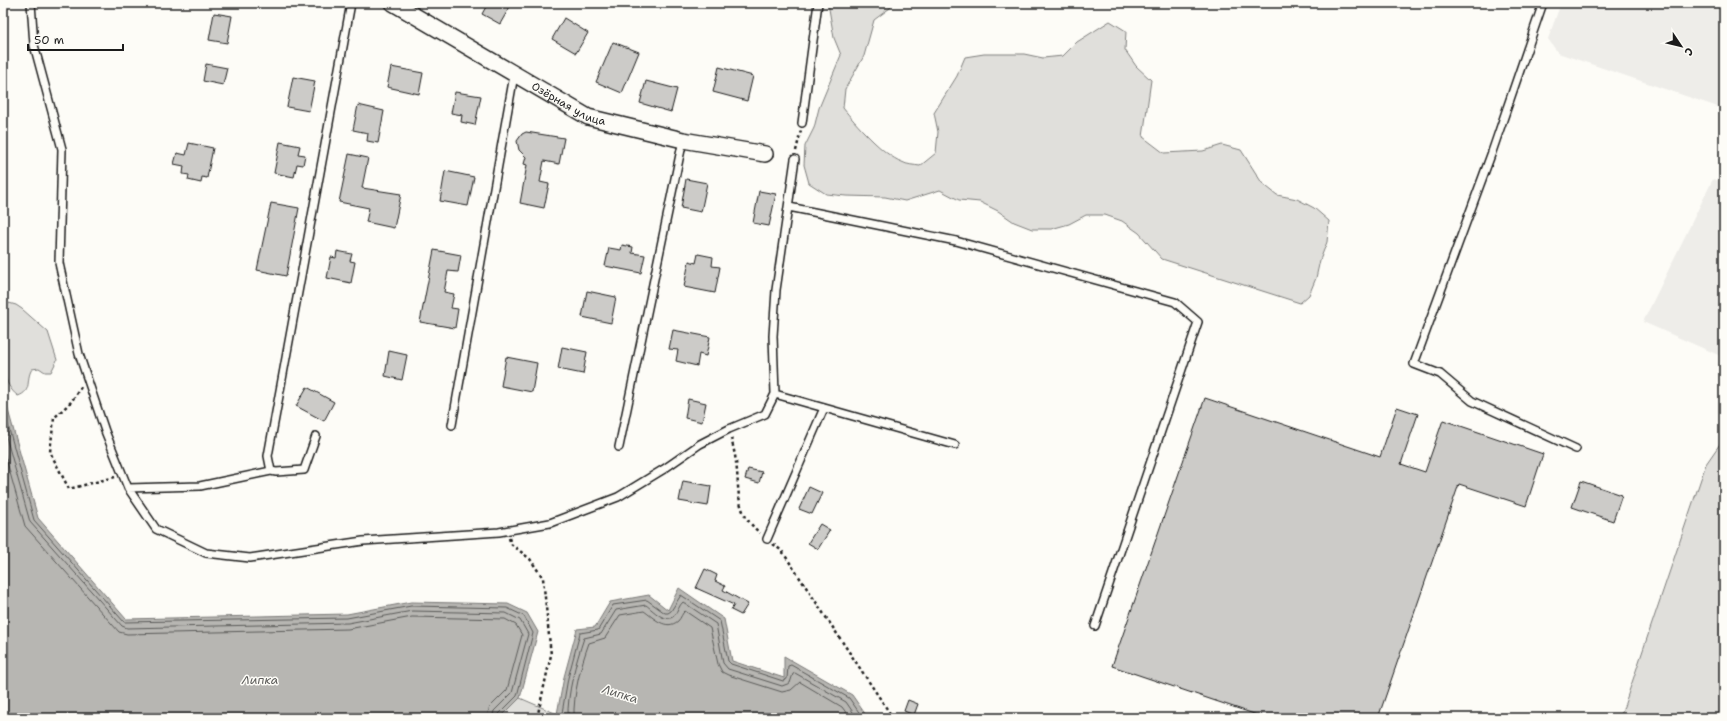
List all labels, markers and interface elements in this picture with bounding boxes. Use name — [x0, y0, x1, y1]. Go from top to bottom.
scale bar — [28, 26, 123, 52]
north arrow — [1661, 26, 1701, 66]
text: 50 m — [34, 32, 64, 48]
text: С — [1681, 44, 1697, 59]
street label: Озёрная улица — [529, 78, 608, 129]
water label: Липка — [241, 672, 278, 688]
water label: Липка — [599, 681, 640, 707]

